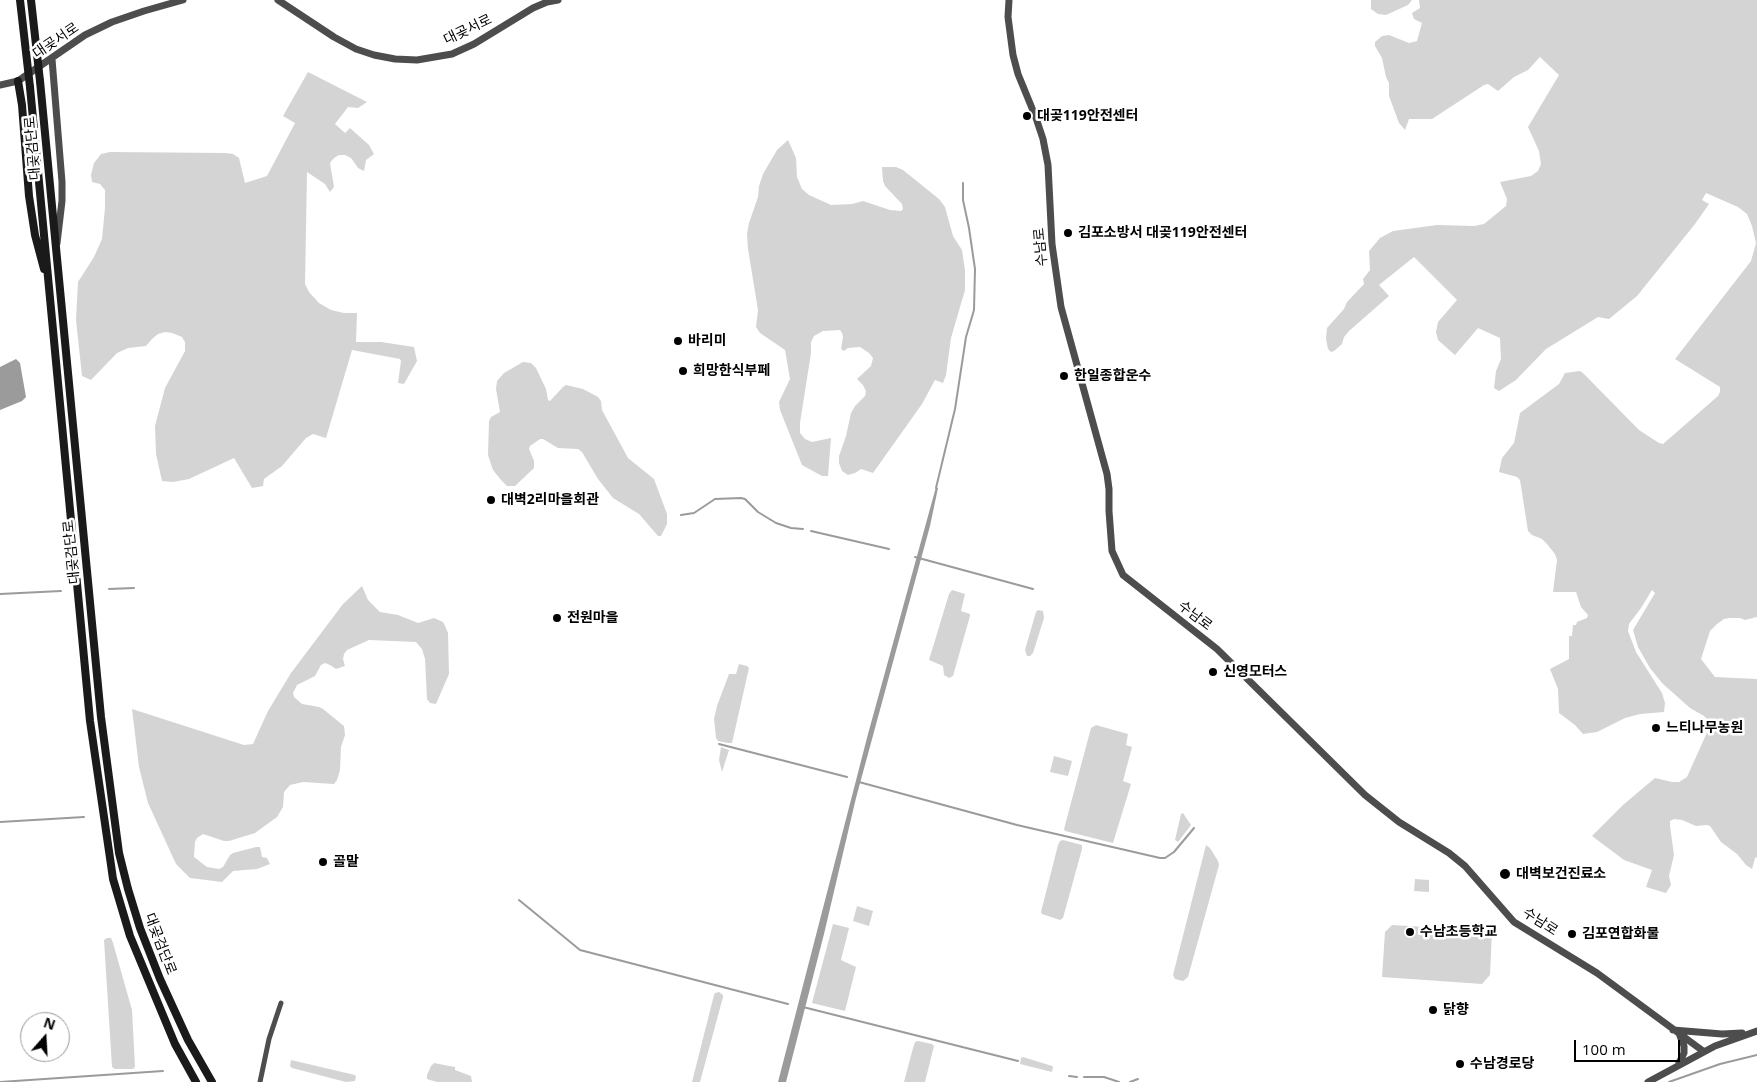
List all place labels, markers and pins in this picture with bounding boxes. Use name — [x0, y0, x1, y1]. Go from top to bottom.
place label: 대곶119안전센터 — [1037, 108, 1138, 124]
marker: 대곶119안전센터 — [1021, 110, 1033, 122]
place label: 김포소방서 대곶119안전센터 — [1078, 225, 1247, 241]
marker: 김포소방서 대곶119안전센터 — [1062, 227, 1074, 239]
place label: 바리미 — [688, 333, 727, 349]
marker: 바리미 — [672, 335, 684, 347]
place label: 희망한식부페 — [693, 363, 770, 379]
marker: 희망한식부페 — [677, 365, 689, 377]
place label: 한일종합운수 — [1074, 368, 1151, 384]
marker: 한일종합운수 — [1058, 370, 1070, 382]
place label: 대벽2리마을회관 — [501, 492, 599, 508]
marker: 대벽2리마을회관 — [485, 494, 497, 506]
place label: 전원마을 — [567, 610, 619, 626]
marker: 전원마을 — [551, 612, 563, 624]
place label: 신영모터스 — [1223, 664, 1287, 680]
marker: 신영모터스 — [1207, 666, 1219, 678]
place label: 느티나무농원 — [1666, 720, 1743, 736]
marker: 느티나무농원 — [1650, 722, 1662, 734]
place label: 골말 — [333, 854, 359, 870]
marker: 골말 — [317, 856, 329, 868]
place label: 대벽보건진료소 — [1516, 866, 1606, 882]
marker: 대벽보건진료소 — [1498, 867, 1512, 881]
place label: 수남초등학교 — [1420, 924, 1497, 940]
marker: 수남초등학교 — [1404, 926, 1416, 938]
place label: 김포연합화물 — [1582, 926, 1659, 942]
marker: 김포연합화물 — [1566, 928, 1578, 940]
place label: 닭향 — [1443, 1002, 1469, 1018]
marker: 닭향 — [1427, 1004, 1439, 1016]
place label: 수남경로당 — [1470, 1056, 1534, 1072]
marker: 수남경로당 — [1454, 1058, 1466, 1070]

